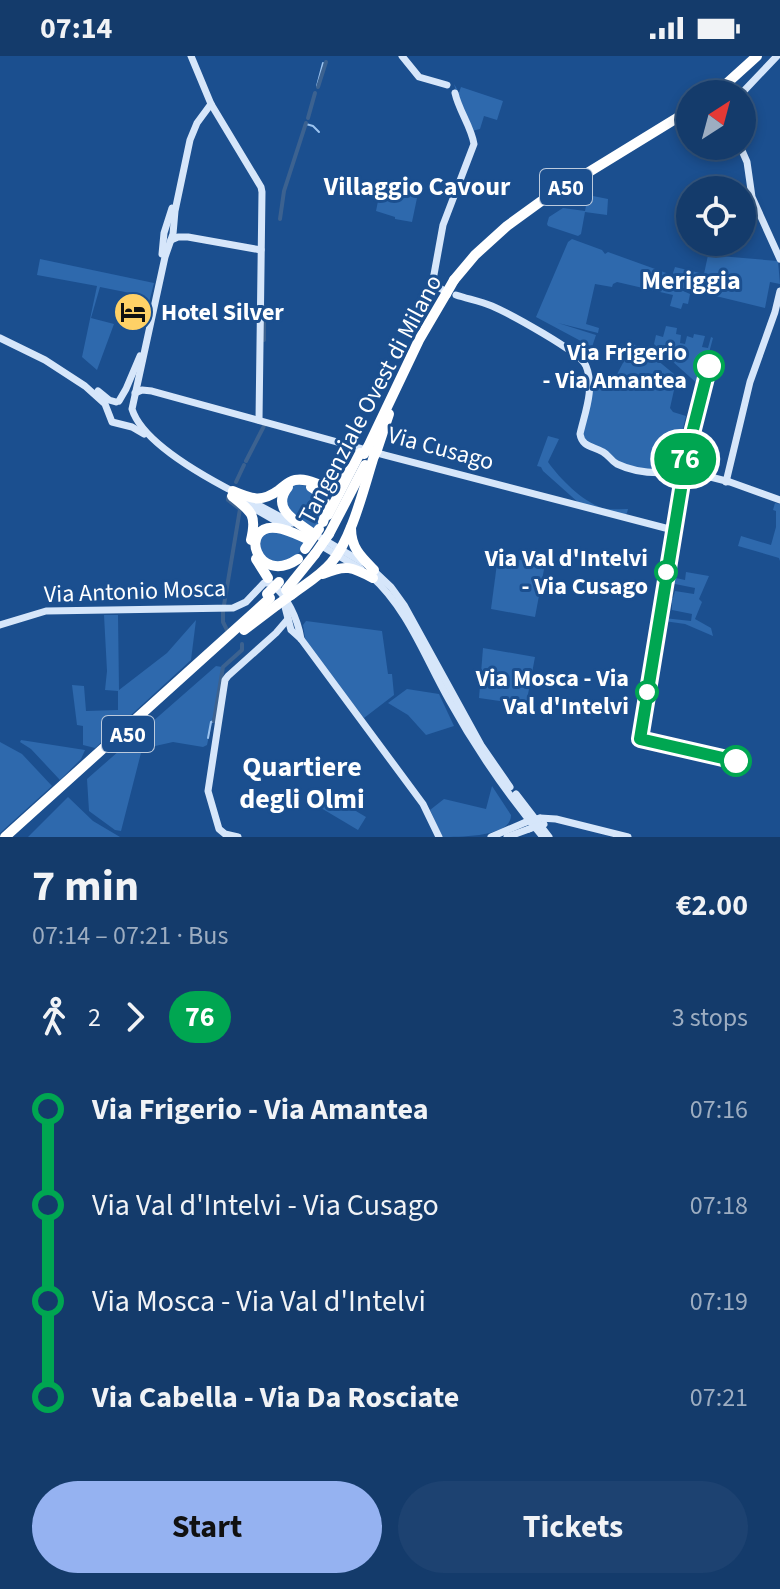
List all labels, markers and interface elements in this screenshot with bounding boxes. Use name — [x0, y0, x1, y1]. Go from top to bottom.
text: 07:14 — [40, 7, 112, 50]
north arrow — [676, 80, 756, 160]
map controls — [676, 80, 756, 256]
district label: Villaggio Cavour — [323, 168, 511, 205]
road number: A50 — [540, 169, 592, 205]
button: locate — [676, 176, 756, 256]
district label: Meriggia — [641, 262, 741, 299]
street label: Tangenziale Ovest di Milano — [290, 269, 451, 530]
hotel icon: Hotel Silver — [112, 291, 154, 333]
place label: Hotel Silver — [161, 295, 284, 330]
place label: Via Frigerio - Via Amantea — [543, 335, 687, 398]
marker: Via Frigerio - Via Amantea — [694, 351, 724, 381]
street label: Via Cusago — [384, 418, 498, 479]
line badge: 76 — [649, 433, 721, 485]
text: 76 — [670, 439, 700, 479]
place label: Via Val d'Intelvi - Via Cusago — [484, 541, 648, 604]
marker: Via Val d'Intelvi - Via Cusago — [655, 561, 677, 583]
street label: Via Antonio Mosca — [43, 571, 227, 612]
place label: Via Mosca - Via Val d'Intelvi — [475, 661, 629, 724]
marker: Via Mosca - Via Val d'Intelvi — [636, 681, 658, 703]
road number: A50 — [102, 716, 154, 752]
unlabelled marker — [721, 746, 751, 776]
district label: Quartiere degli Olmi — [239, 747, 365, 819]
text: 7 min — [32, 855, 139, 918]
text: €2.00 — [676, 884, 748, 927]
text: 07:14 – 07:21 · Bus — [32, 917, 228, 954]
icon: walk — [32, 995, 76, 1039]
icon: forward — [113, 995, 157, 1039]
text: 76 — [185, 997, 215, 1037]
text: 2 — [88, 999, 101, 1036]
text: 3 stops — [672, 999, 748, 1036]
text: Via Frigerio - Via Amantea — [92, 1088, 429, 1131]
text: 07:16 — [690, 1091, 748, 1128]
text: Via Val d'Intelvi - Via Cusago — [92, 1184, 439, 1227]
text: 07:18 — [690, 1187, 748, 1224]
text: Via Mosca - Via Val d'Intelvi — [92, 1280, 426, 1323]
text: 07:19 — [690, 1283, 748, 1320]
text: Via Cabella - Via Da Rosciate — [92, 1376, 459, 1419]
text: 07:21 — [690, 1379, 748, 1416]
button: Start — [32, 1481, 382, 1573]
button: Tickets — [398, 1481, 748, 1573]

